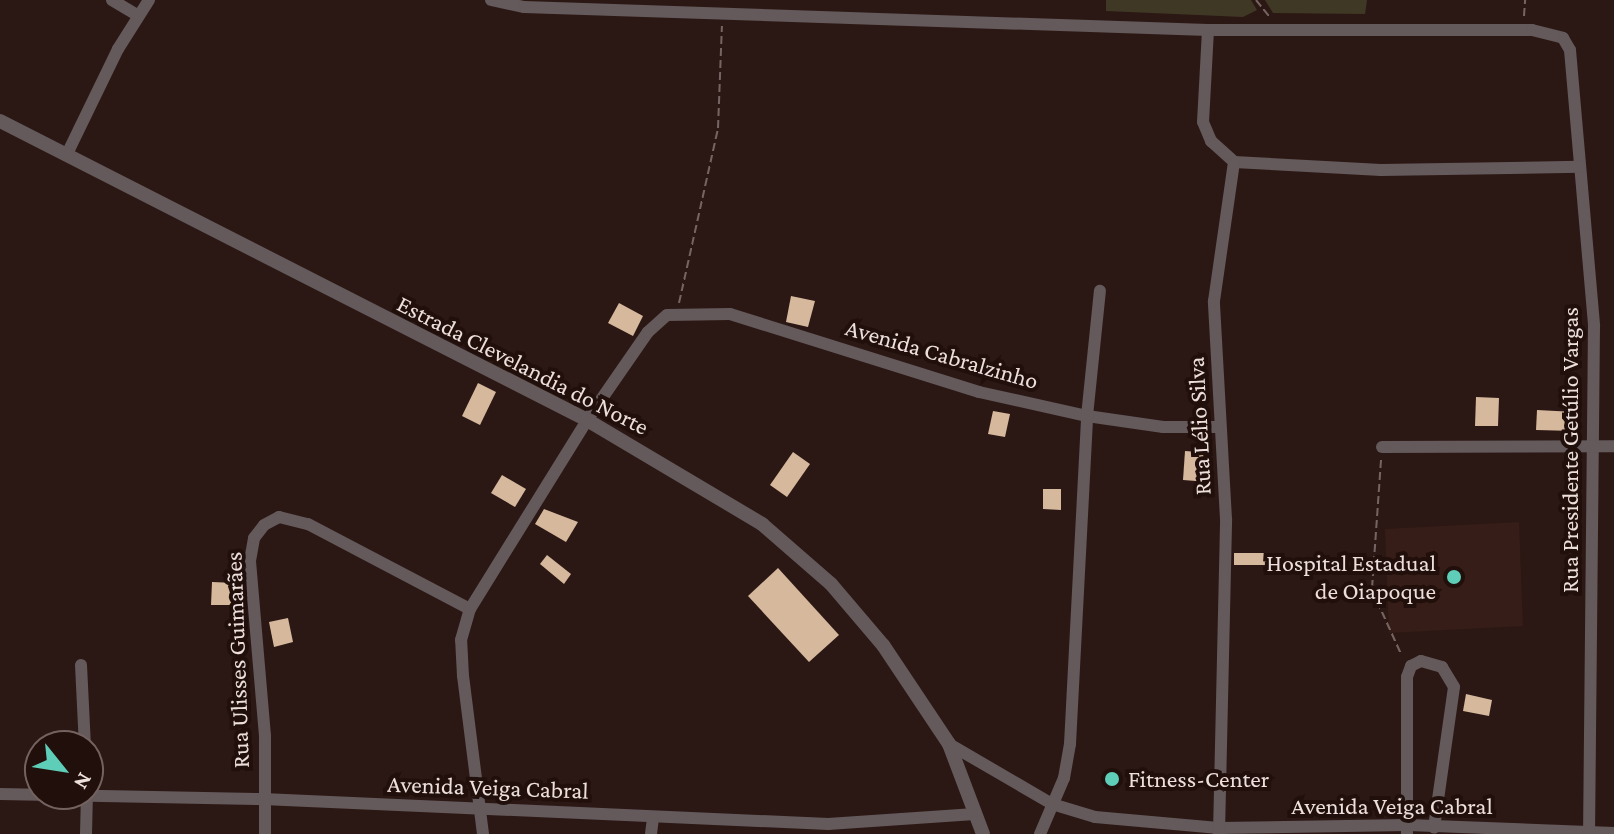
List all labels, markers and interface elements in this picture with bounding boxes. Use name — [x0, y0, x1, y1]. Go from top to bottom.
street label: Estrada Clevelandia do Norte — [392, 289, 654, 441]
street label: Rua Presidente Getúlio Vargas — [1556, 307, 1584, 593]
street label: Avenida Cabralzinho — [842, 313, 1042, 395]
street label: Rua Lélio Silva — [1181, 356, 1217, 496]
place label: Hospital Estadual de Oiapoque — [1266, 549, 1436, 605]
street label: Rua Ulisses Guimarães — [219, 551, 255, 769]
marker: Hospital Estadual de Oiapoque — [1443, 566, 1465, 588]
north arrow — [24, 730, 104, 810]
place label: Fitness-Center — [1128, 765, 1269, 793]
text: N — [69, 769, 98, 794]
street label: Avenida Veiga Cabral — [387, 769, 589, 805]
marker: Fitness-Center — [1103, 770, 1121, 788]
street label: Avenida Veiga Cabral — [1291, 792, 1493, 820]

